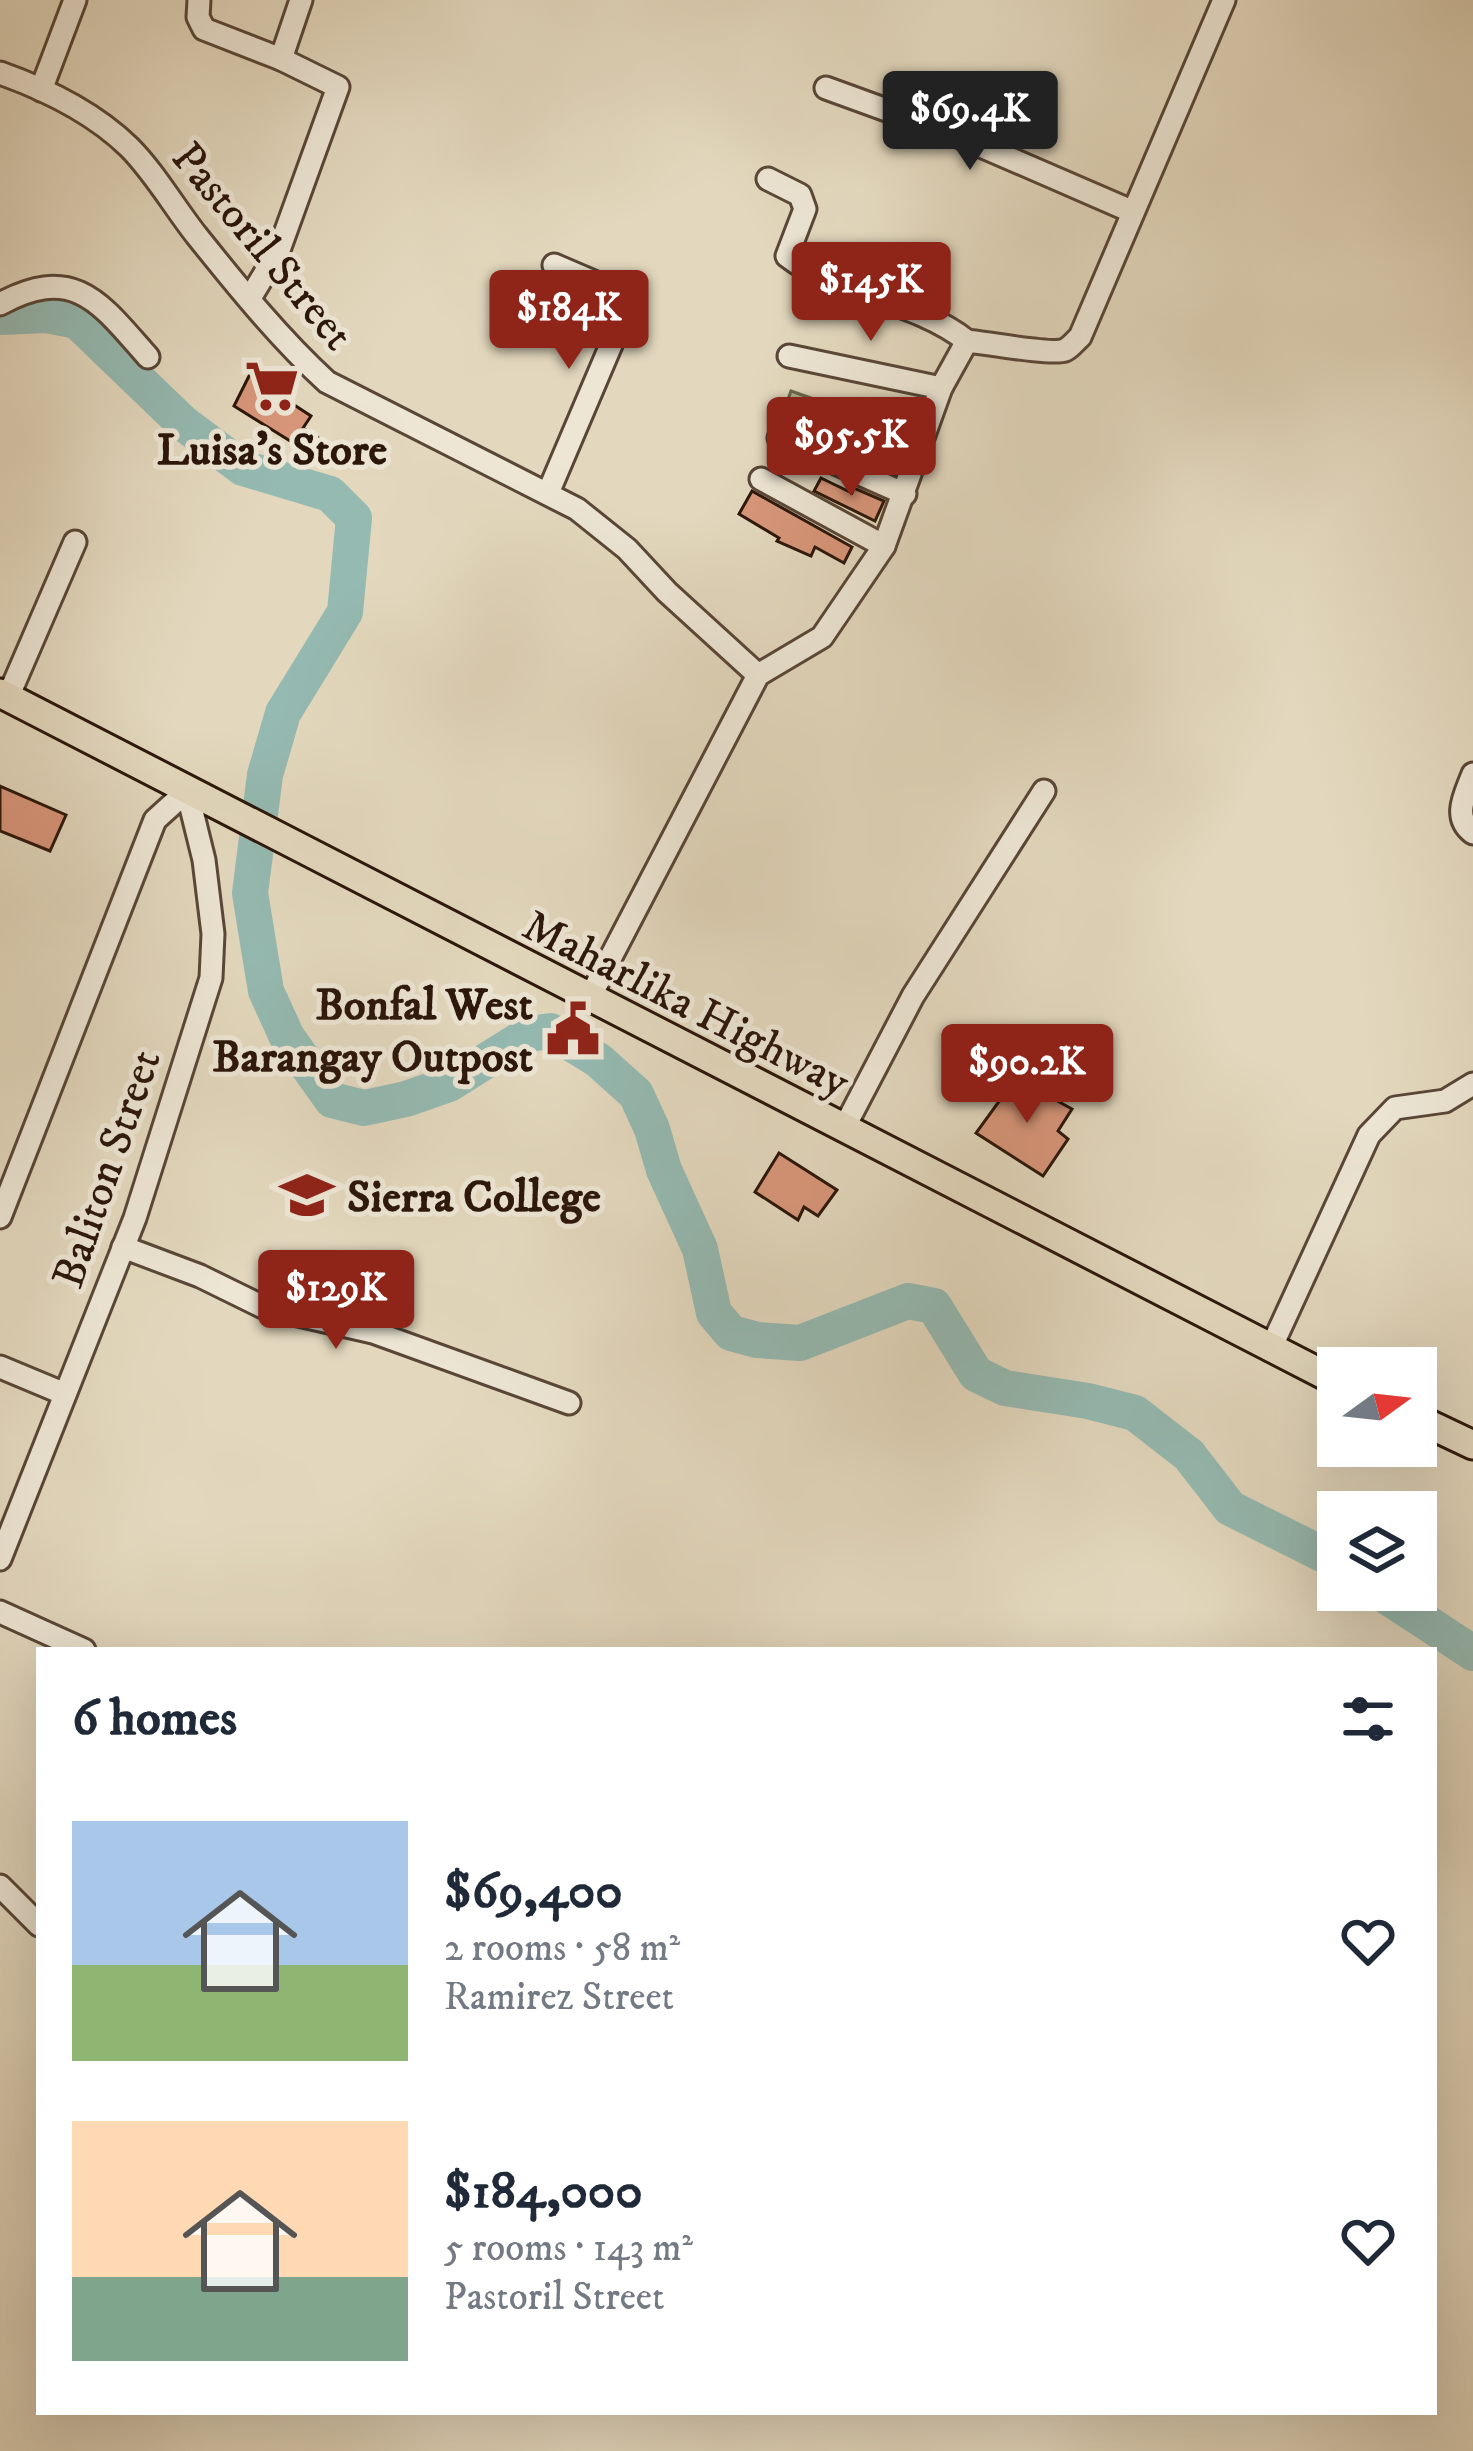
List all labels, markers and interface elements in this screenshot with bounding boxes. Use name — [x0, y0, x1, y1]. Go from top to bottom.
pin: $69.4K — [872, 71, 1068, 173]
text: $69.4K — [910, 85, 1030, 134]
street label: Pastoril Street — [159, 132, 365, 362]
pin: $145K — [787, 242, 955, 344]
text: $145K — [819, 256, 923, 305]
pin: $184K — [485, 270, 653, 372]
text: $184K — [517, 284, 621, 333]
supermarket icon: Luisa's Store — [243, 357, 301, 415]
pin: $95.5K — [753, 397, 949, 499]
text: $95.5K — [794, 411, 908, 460]
place label: Luisa's Store — [157, 423, 388, 479]
street label: Maharlika Highway — [513, 898, 859, 1111]
place label: Bonfal West Barangay Outpost — [212, 978, 534, 1086]
public building icon: Bonfal West Barangay Outpost — [544, 1000, 602, 1058]
pin: $90.2K — [929, 1024, 1125, 1126]
text: $90.2K — [968, 1038, 1086, 1087]
street label: Baliton Street — [41, 1042, 175, 1296]
school or university icon: Sierra College — [278, 1166, 336, 1224]
place label: Sierra College — [347, 1170, 601, 1226]
pin: $129K — [252, 1250, 420, 1352]
text: $129K — [285, 1264, 387, 1313]
north arrow — [1317, 1347, 1437, 1467]
map controls — [1317, 1347, 1437, 1611]
button: layers — [1317, 1491, 1437, 1611]
icon: filters — [1335, 1686, 1401, 1752]
text: 6 homes — [72, 1687, 237, 1751]
text: $69,400 — [444, 1860, 623, 1924]
icon: home — [168, 1869, 312, 2013]
icon: heart — [1335, 1908, 1401, 1974]
text: 2 rooms · 58 m² — [444, 1924, 680, 1973]
text: Ramirez Street — [444, 1973, 674, 2022]
text: $184,000 — [444, 2160, 643, 2224]
icon: home — [168, 2169, 312, 2313]
icon: heart — [1335, 2208, 1401, 2274]
text: 5 rooms · 143 m² — [444, 2224, 693, 2273]
text: Pastoril Street — [444, 2273, 664, 2322]

